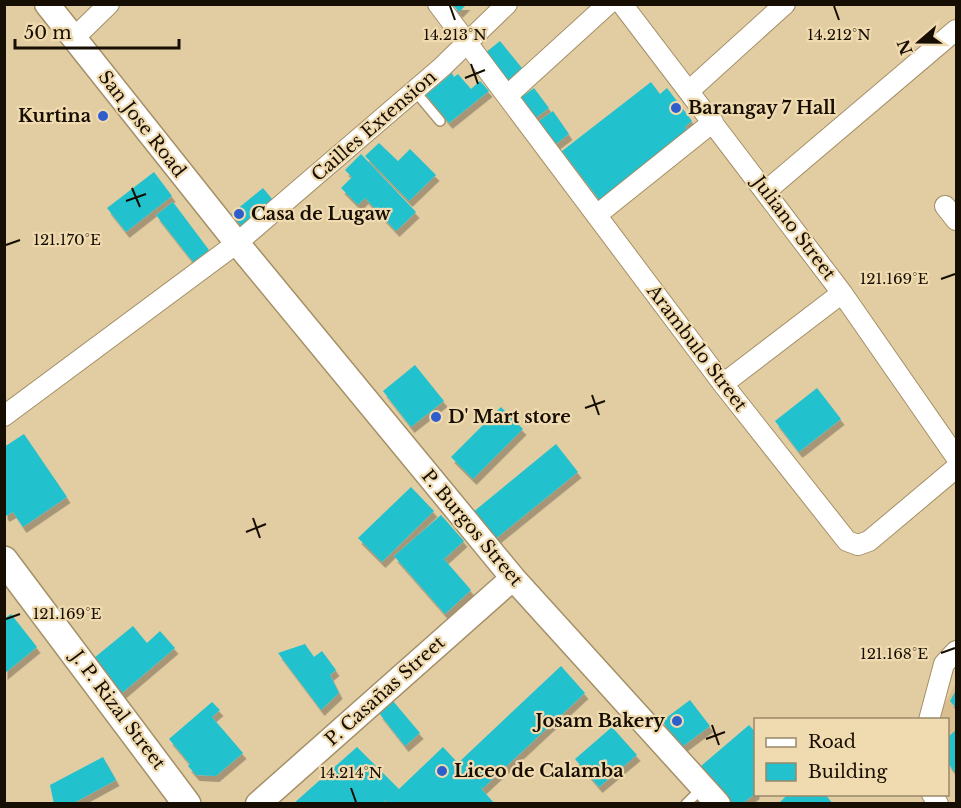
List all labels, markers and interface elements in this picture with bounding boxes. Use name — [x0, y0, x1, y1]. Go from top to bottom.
scale bar — [15, 12, 178, 50]
north arrow — [889, 12, 949, 72]
text: 50 m — [24, 22, 72, 44]
text: 14.213°N — [423, 25, 487, 44]
text: 14.212°N — [807, 25, 871, 44]
text: N — [893, 37, 917, 58]
street label: San Jose Road — [94, 66, 190, 182]
street label: Cailles Extension — [307, 66, 441, 186]
place label: Barangay 7 Hall — [688, 97, 837, 119]
marker: Barangay 7 Hall — [669, 101, 683, 115]
place label: Kurtina — [18, 105, 92, 127]
marker: Kurtina — [96, 109, 110, 123]
street label: Juliano Street — [747, 170, 840, 284]
place label: Casa de Lugaw — [251, 203, 392, 225]
marker: Casa de Lugaw — [232, 207, 246, 221]
text: 121.170°E — [33, 230, 101, 249]
text: 121.169°E — [860, 269, 928, 288]
street label: Arambulo Street — [642, 280, 752, 416]
place label: D' Mart store — [448, 406, 571, 428]
marker: D' Mart store — [429, 410, 443, 424]
street label: P. Burgos Street — [417, 465, 527, 591]
text: 121.169°E — [33, 604, 101, 623]
street label: P. Casañas Street — [321, 631, 449, 750]
text: 121.168°E — [860, 644, 928, 663]
street label: J. P. Rizal Street — [65, 645, 170, 774]
place label: Josam Bakery — [531, 710, 665, 732]
marker: Josam Bakery — [670, 714, 684, 728]
legend — [754, 718, 949, 796]
text: Road — [808, 731, 856, 753]
place label: Liceo de Calamba — [454, 760, 624, 782]
text: Building — [808, 761, 887, 783]
text: 14.214°N — [320, 763, 382, 782]
marker: Liceo de Calamba — [435, 764, 449, 778]

